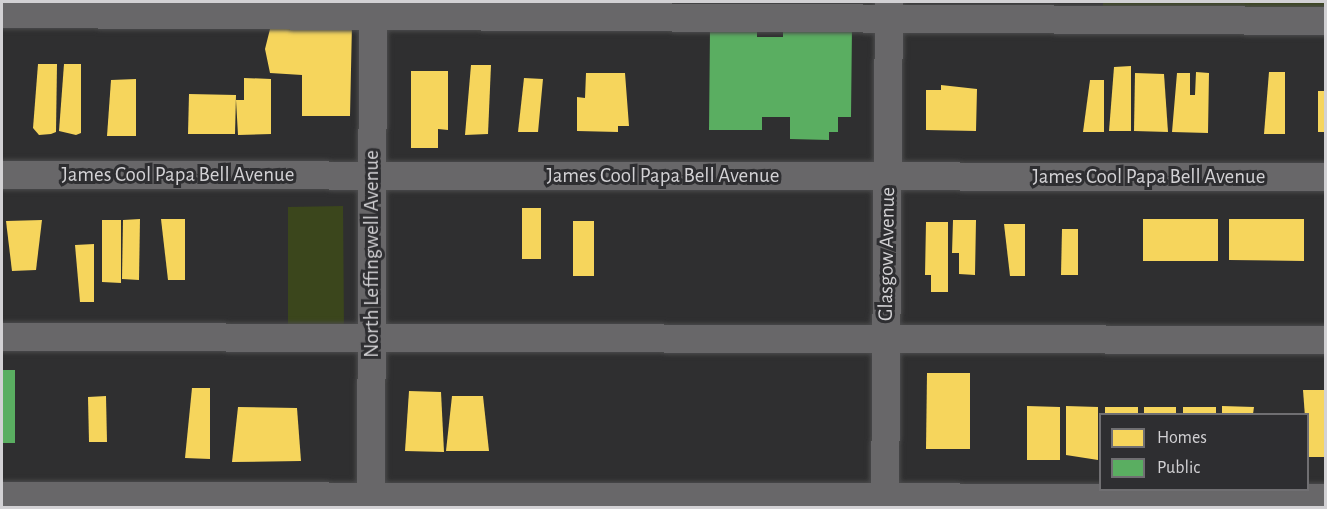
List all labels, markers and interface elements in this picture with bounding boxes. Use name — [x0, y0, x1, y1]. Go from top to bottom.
street label: North Leffingwell Avenue — [359, 150, 385, 358]
street label: James Cool Papa Bell Avenue — [62, 162, 294, 188]
street label: James Cool Papa Bell Avenue — [547, 163, 779, 189]
street label: James Cool Papa Bell Avenue — [1033, 164, 1265, 190]
street label: Glasgow Avenue — [873, 187, 901, 321]
legend — [1099, 413, 1309, 491]
text: Homes — [1157, 429, 1207, 447]
text: Public — [1157, 459, 1200, 477]

